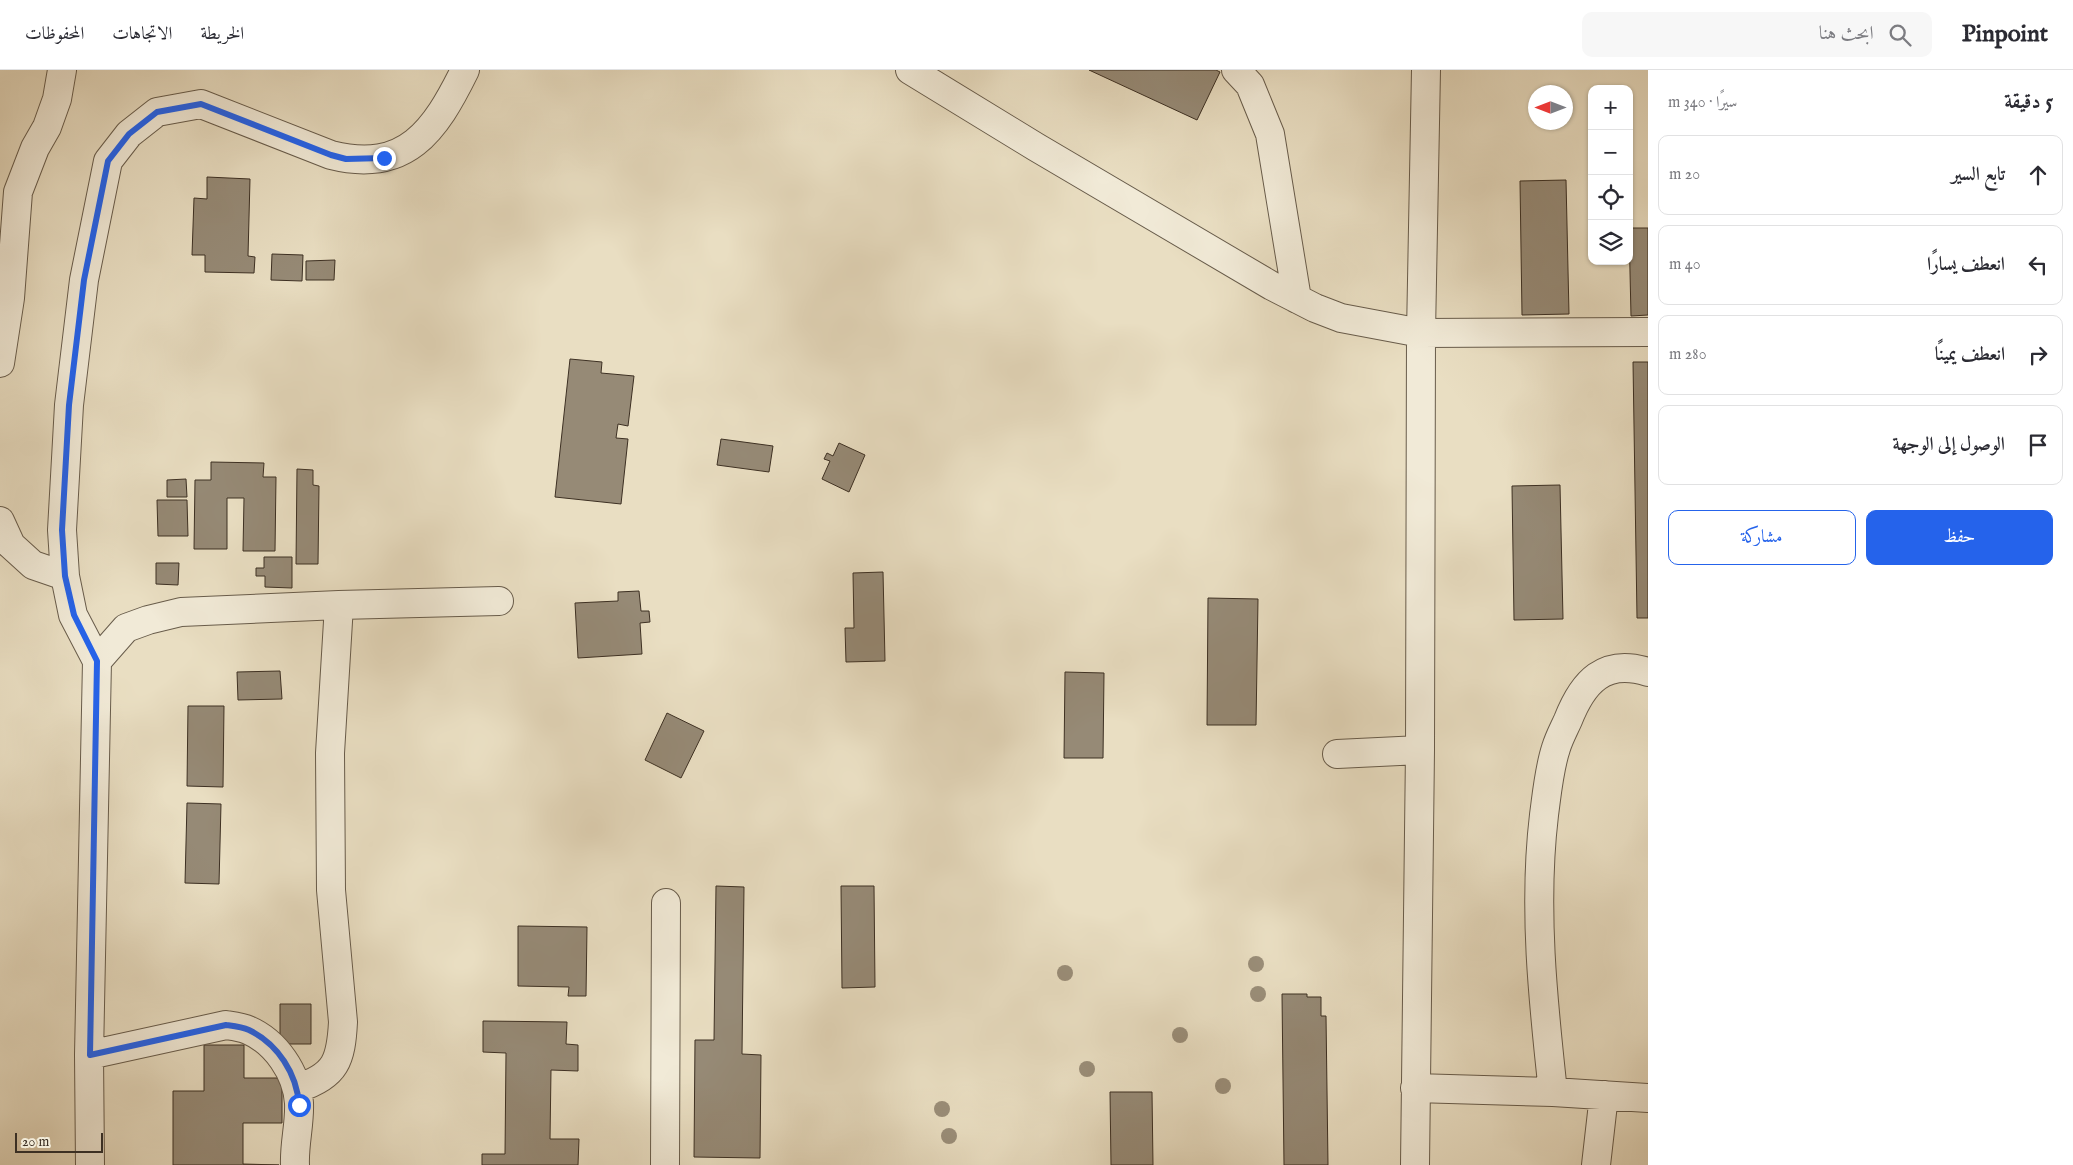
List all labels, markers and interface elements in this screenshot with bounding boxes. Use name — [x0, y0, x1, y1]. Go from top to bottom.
search box — [1582, 12, 1932, 57]
text: Pinpoint — [1962, 19, 2048, 50]
icon: search — [1886, 21, 1914, 49]
text: ابحث هنا — [1819, 22, 1874, 46]
text: المحفوظات — [25, 23, 84, 46]
text: الاتجاهات — [112, 23, 172, 46]
text: الخريطة — [200, 23, 244, 46]
north arrow — [1528, 85, 1573, 130]
map controls — [1588, 85, 1633, 265]
button: + — [1588, 85, 1633, 130]
text: 5 دقيقة — [2004, 89, 2053, 116]
text: سيرًا · 340 m — [1668, 93, 1737, 113]
button: − — [1588, 130, 1633, 175]
route end — [373, 147, 396, 170]
icon: ahead — [2024, 161, 2052, 189]
text: تابع السير — [1951, 163, 2005, 187]
text: 20 m — [1669, 165, 1700, 185]
button: locate — [1588, 175, 1633, 220]
button: layers — [1588, 220, 1633, 265]
icon: left — [2024, 251, 2052, 279]
text: انعطف يسارًا — [1927, 253, 2005, 277]
text: 40 m — [1669, 255, 1701, 275]
icon: right — [2024, 341, 2052, 369]
text: انعطف يمينًا — [1935, 343, 2005, 367]
text: 280 m — [1669, 345, 1707, 365]
icon: arrive — [2024, 431, 2052, 459]
text: الوصول إلى الوجهة — [1893, 433, 2005, 457]
button: مشاركة — [1668, 510, 1856, 565]
button: حفظ — [1866, 510, 2053, 565]
route start — [288, 1094, 311, 1117]
scale bar — [15, 1130, 102, 1153]
text: 20 m — [22, 1133, 49, 1151]

